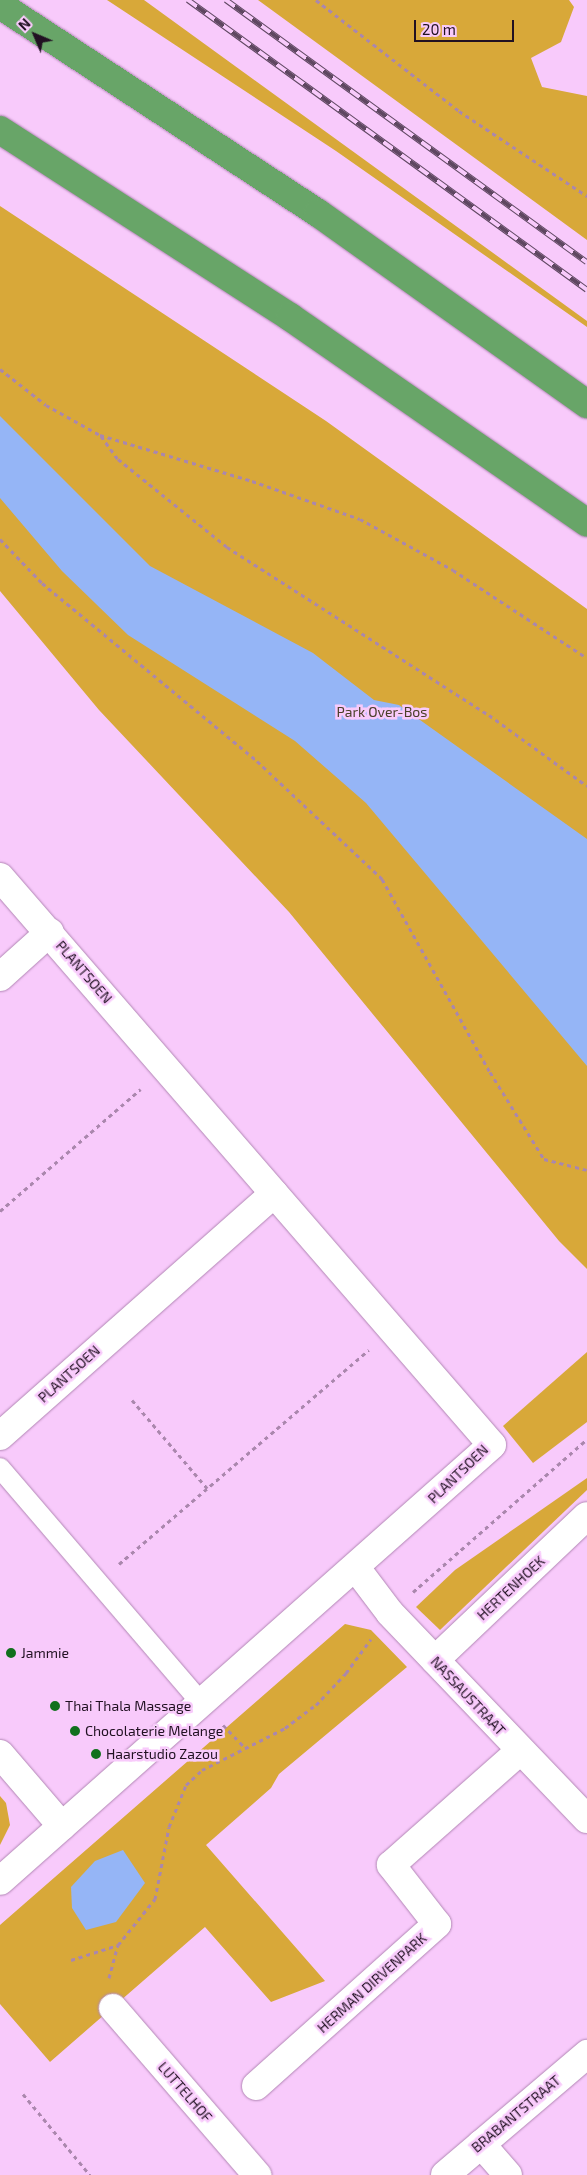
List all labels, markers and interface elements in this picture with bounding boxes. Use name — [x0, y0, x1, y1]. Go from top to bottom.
north arrow — [10, 10, 60, 60]
scale bar — [417, 10, 517, 42]
text: N — [14, 14, 34, 34]
text: 20 m — [422, 20, 456, 38]
park label: Park Over-Bos — [337, 704, 427, 720]
street label: PLANTSOEN — [52, 937, 116, 1007]
street label: PLANTSOEN — [35, 1342, 103, 1406]
street label: PLANTSOEN — [424, 1441, 492, 1507]
street label: HERTENHOEK — [474, 1552, 548, 1624]
place label: Jammie — [21, 1645, 69, 1661]
marker: Jammie — [5, 1647, 17, 1659]
street label: NASSAUSTRAAT — [427, 1653, 509, 1739]
place label: Thai Thala Massage — [65, 1698, 192, 1714]
marker: Thai Thala Massage — [49, 1700, 61, 1712]
place label: Chocolaterie Melange — [85, 1723, 223, 1739]
marker: Chocolaterie Melange — [69, 1725, 81, 1737]
place label: Haarstudio Zazou — [106, 1746, 218, 1762]
marker: Haarstudio Zazou — [90, 1748, 102, 1760]
street label: HERMAN DIRVENPARK — [314, 1930, 430, 2036]
street label: LUTTELHOF — [154, 2059, 216, 2125]
street label: BRABANTSTRAAT — [468, 2072, 564, 2156]

